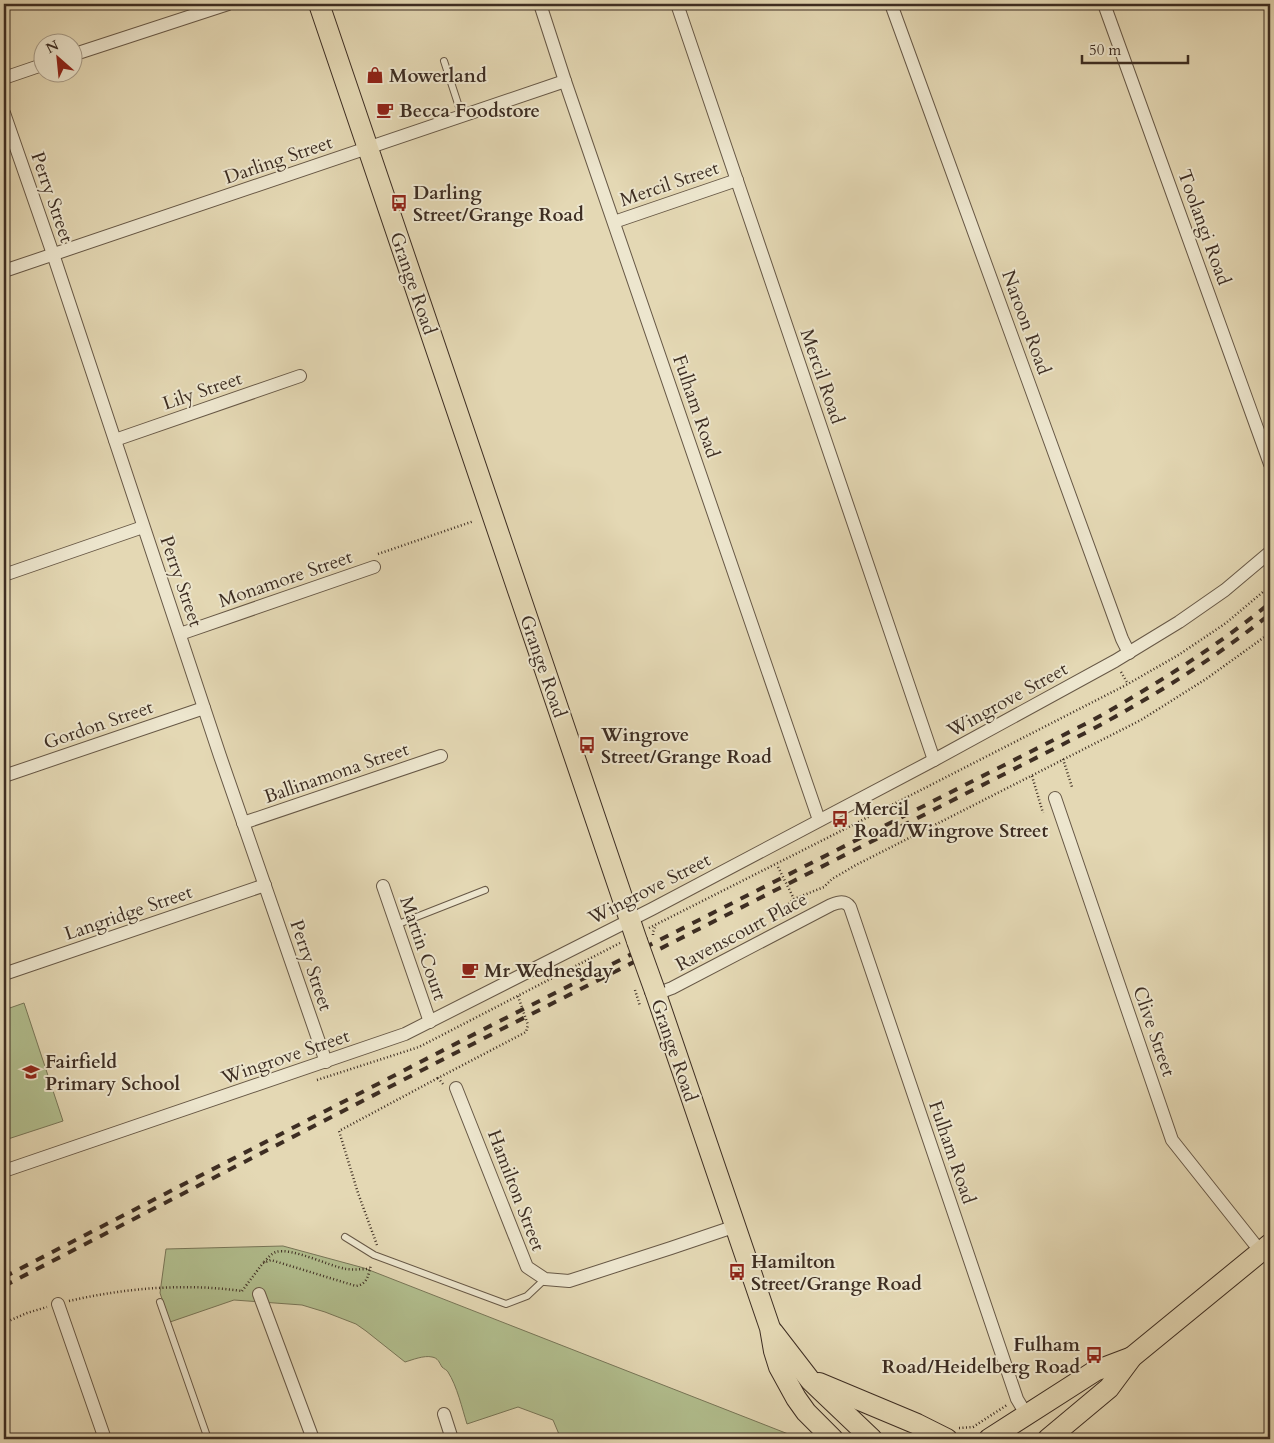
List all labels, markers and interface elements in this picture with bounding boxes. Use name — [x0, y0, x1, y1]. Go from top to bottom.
north arrow — [32, 32, 82, 82]
scale bar — [1082, 32, 1188, 64]
text: N — [43, 36, 62, 58]
text: 50 m — [1089, 40, 1121, 60]
place label: Mowerland — [389, 63, 487, 89]
shop icon: Mowerland — [365, 65, 385, 85]
place label: Becca Foodstore — [399, 98, 540, 124]
cafe icon: Becca Foodstore — [375, 100, 395, 120]
street label: Darling Street — [221, 129, 336, 191]
street label: Perry Street — [24, 148, 80, 246]
street label: Mercil Street — [616, 155, 722, 213]
street label: Toolangi Road — [1171, 166, 1237, 289]
place label: Darling Street/Grange Road — [413, 180, 584, 228]
bus stop icon: Darling Street/Grange Road — [389, 193, 409, 213]
street label: Grange Road — [383, 228, 443, 338]
street label: Naroon Road — [995, 266, 1057, 378]
street label: Mercil Road — [794, 325, 850, 427]
street label: Fulham Road — [666, 351, 726, 461]
street label: Lily Street — [159, 365, 246, 417]
street label: Perry Street — [153, 532, 209, 630]
street label: Monamore Street — [215, 544, 356, 614]
street label: Grange Road — [513, 611, 573, 721]
street label: Wingrove Street — [942, 656, 1072, 744]
street label: Gordon Street — [40, 694, 157, 756]
place label: Wingrove Street/Grange Road — [600, 722, 772, 770]
bus stop icon: Wingrove Street/Grange Road — [577, 735, 597, 755]
street label: Ballinamona Street — [261, 736, 412, 810]
place label: Mercil Road/Wingrove Street — [854, 796, 1048, 844]
bus stop icon: Mercil Road/Wingrove Street — [830, 809, 850, 829]
street label: Wingrove Street — [583, 847, 715, 931]
street label: Langridge Street — [61, 879, 196, 947]
street label: Ravenscourt Place — [671, 886, 812, 978]
street label: Martin Court — [393, 893, 453, 1004]
street label: Perry Street — [283, 916, 339, 1014]
place label: Mr Wednesday — [484, 958, 614, 984]
cafe icon: Mr Wednesday — [460, 960, 480, 980]
street label: Clive Street — [1126, 983, 1182, 1080]
street label: Grange Road — [644, 995, 704, 1105]
street label: Wingrove Street — [217, 1023, 353, 1091]
place label: Fairfield Primary School — [45, 1049, 181, 1097]
school or university icon: Fairfield Primary School — [21, 1062, 41, 1082]
street label: Fulham Road — [922, 1097, 982, 1207]
street label: Hamilton Street — [481, 1126, 551, 1255]
place label: Hamilton Street/Grange Road — [751, 1249, 922, 1297]
bus stop icon: Hamilton Street/Grange Road — [727, 1262, 747, 1282]
place label: Fulham Road/Heidelberg Road — [882, 1332, 1081, 1380]
bus stop icon: Fulham Road/Heidelberg Road — [1084, 1345, 1104, 1365]

